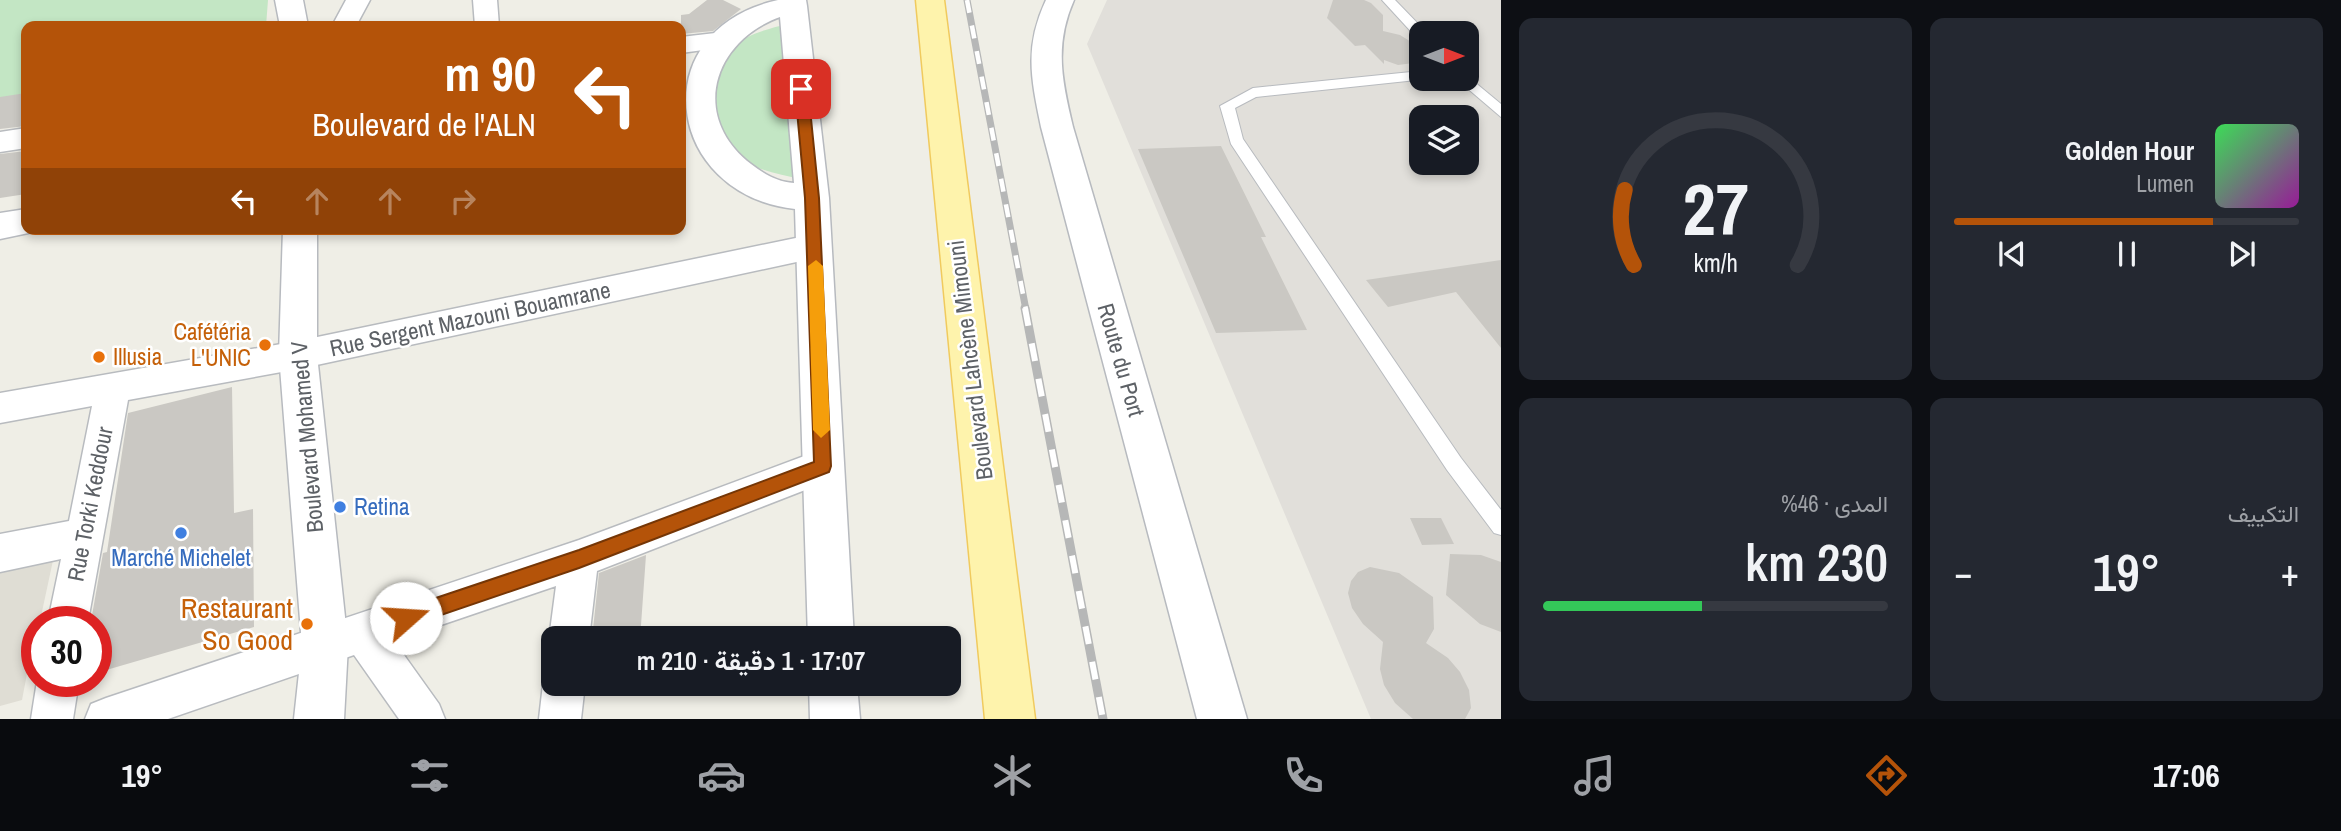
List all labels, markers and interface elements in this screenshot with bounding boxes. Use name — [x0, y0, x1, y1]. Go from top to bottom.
north arrow — [1409, 21, 1479, 91]
map controls — [1409, 21, 1479, 175]
text: 90 m — [444, 40, 536, 106]
icon: left — [560, 49, 651, 140]
pin — [771, 59, 831, 119]
icon: arrive — [782, 70, 820, 108]
text: Boulevard de l'ALN — [312, 103, 536, 146]
button: layers — [1409, 105, 1479, 175]
text: Golden Hour — [2065, 133, 2194, 168]
text: 27 — [1682, 160, 1749, 258]
text: Lumen — [2136, 168, 2194, 199]
icon: left — [225, 182, 263, 220]
icon: ahead — [298, 182, 336, 220]
icon: ahead — [371, 182, 409, 220]
icon: right — [444, 182, 482, 220]
icon: previous — [1993, 235, 2031, 273]
icon: pause — [2108, 235, 2146, 273]
icon: next — [2223, 235, 2261, 273]
street label: Boulevard Lahcène Mimouni — [939, 239, 1000, 482]
text: km/h — [1693, 246, 1738, 280]
street label: Rue Sergent Mazouni Bouamrane — [327, 274, 613, 363]
street label: Route du Port — [1091, 300, 1152, 420]
place label: Cafétéria L'UNIC — [173, 316, 251, 373]
marker: Cafétéria L'UNIC — [257, 337, 273, 353]
street label: Boulevard Mohamed V — [283, 340, 330, 534]
place label: Illusia — [113, 341, 163, 372]
marker: Illusia — [91, 349, 107, 365]
street label: Rue Torki Keddour — [59, 423, 120, 584]
text: المدى · 46% — [1781, 488, 1888, 519]
place label: Retina — [354, 491, 410, 522]
text: التكييف — [2228, 498, 2299, 529]
marker: Retina — [332, 499, 348, 515]
marker: Marché Michelet — [173, 525, 189, 541]
text: 230 km — [1745, 527, 1888, 597]
text: 19° — [2092, 537, 2161, 607]
place label: Marché Michelet — [111, 542, 251, 573]
text: − — [1954, 547, 1972, 598]
text: + — [2281, 547, 2299, 598]
position arrow — [369, 581, 443, 655]
place label: Restaurant So Good — [181, 589, 293, 659]
speed limit sign: 30 — [21, 606, 112, 697]
marker: Restaurant So Good — [299, 616, 315, 632]
text: 17:07 · 1 دقيقة · 210 m — [637, 643, 865, 678]
icon: filters — [405, 751, 454, 800]
icon: car — [697, 751, 746, 800]
icon: climate — [988, 751, 1037, 800]
icon: phone — [1279, 751, 1328, 800]
icon: music — [1570, 751, 1619, 800]
icon: directions — [1862, 751, 1911, 800]
text: 19° — [121, 754, 163, 797]
text: 17:06 — [2153, 754, 2220, 797]

